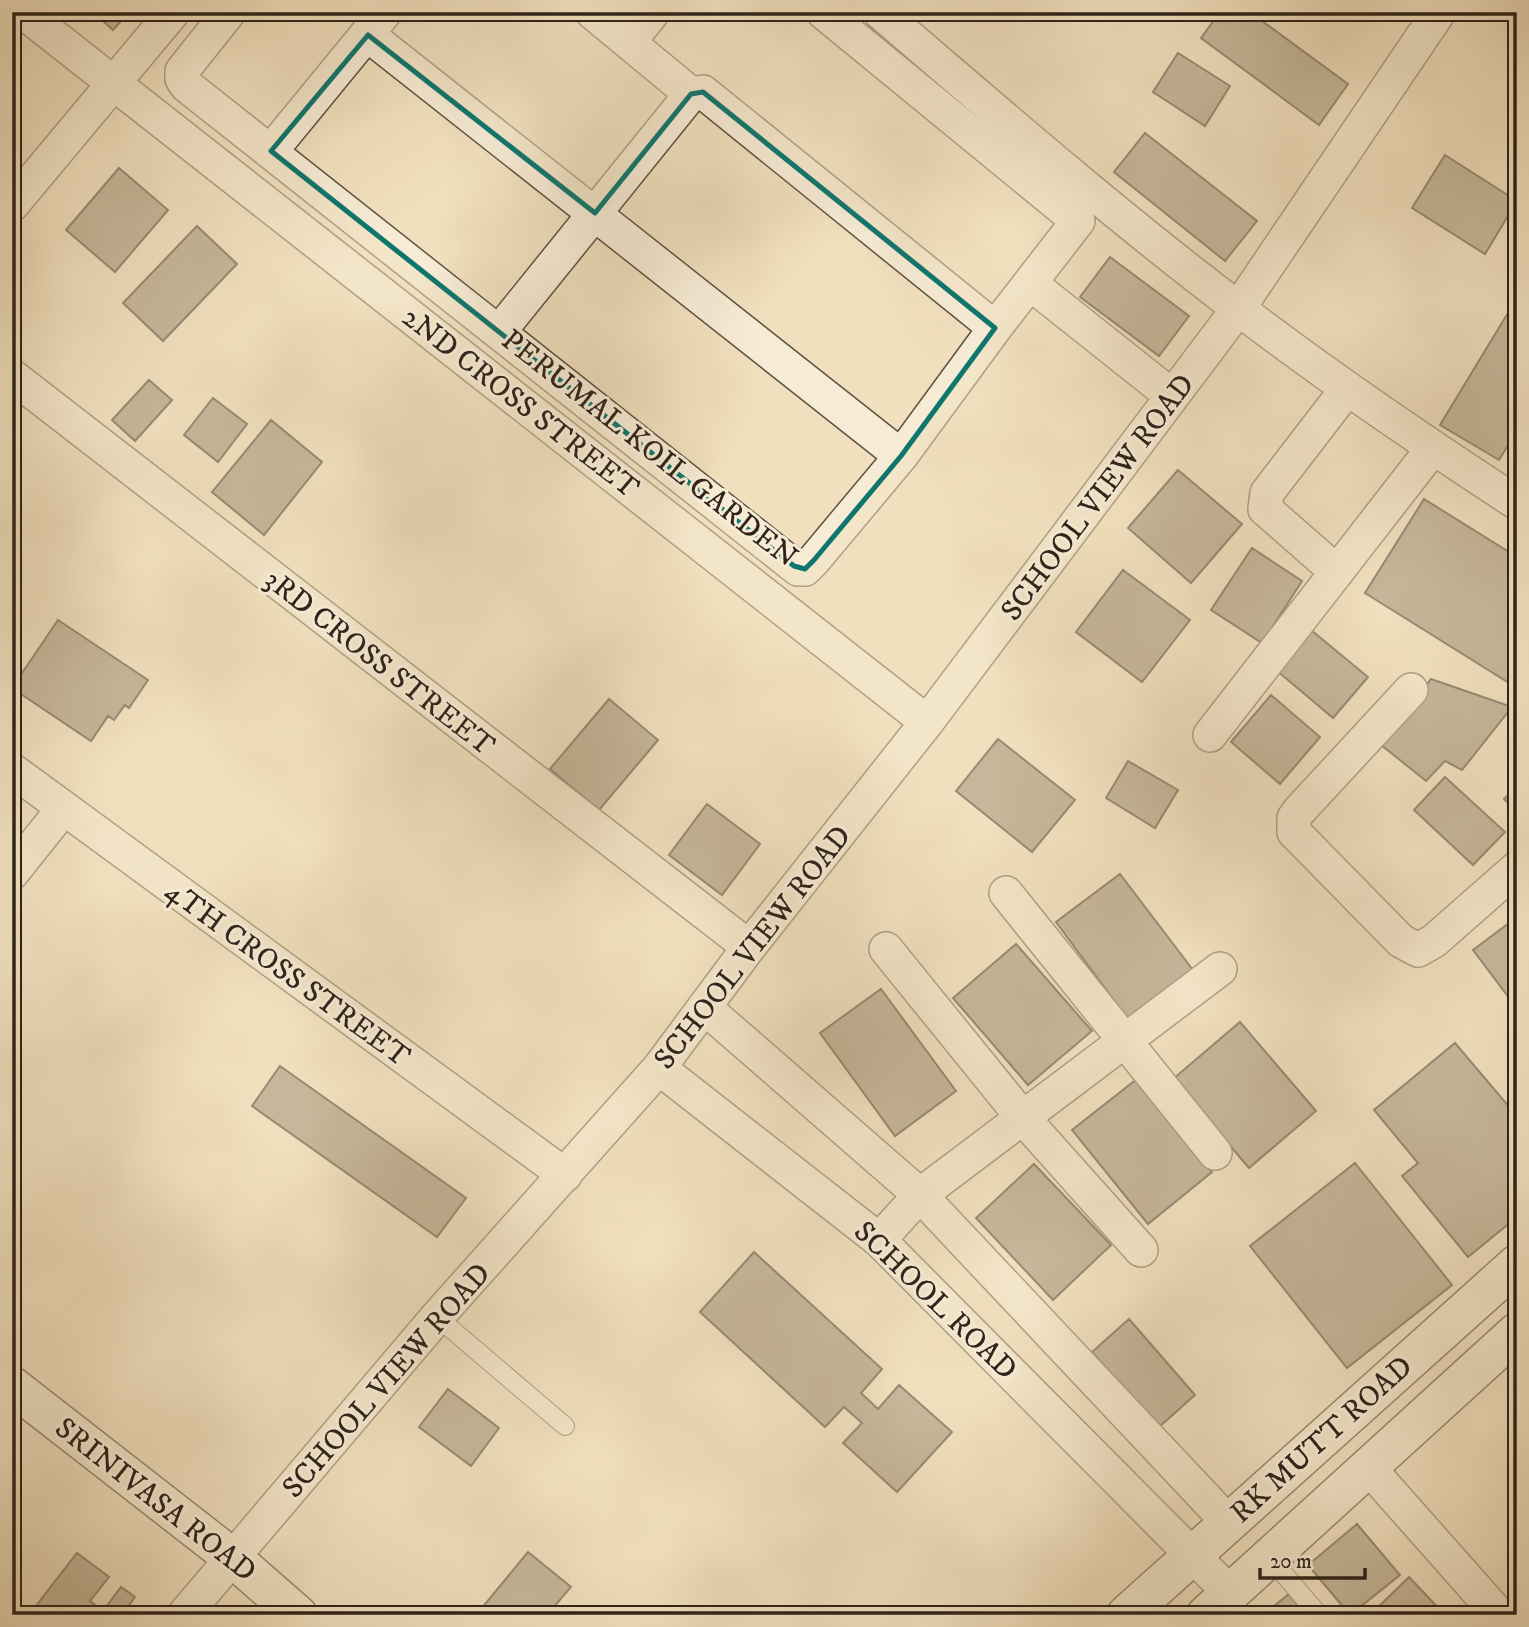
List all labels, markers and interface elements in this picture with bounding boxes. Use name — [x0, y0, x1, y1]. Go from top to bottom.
street label: 2ND CROSS STREET — [394, 299, 646, 507]
street label: PERUMAL KOIL GARDEN — [494, 322, 804, 576]
street label: SCHOOL VIEW ROAD — [993, 367, 1203, 629]
street label: 3RD CROSS STREET — [256, 562, 502, 765]
street label: SCHOOL VIEW ROAD — [646, 819, 860, 1077]
street label: 4TH CROSS STREET — [157, 873, 417, 1076]
street label: SCHOOL ROAD — [846, 1214, 1024, 1388]
street label: SCHOOL VIEW ROAD — [275, 1256, 499, 1506]
street label: RK MUTT ROAD — [1223, 1349, 1421, 1532]
street label: SRINIVASA ROAD — [47, 1410, 263, 1590]
scale bar — [1260, 1536, 1364, 1580]
text: 20 m — [1270, 1549, 1312, 1575]

